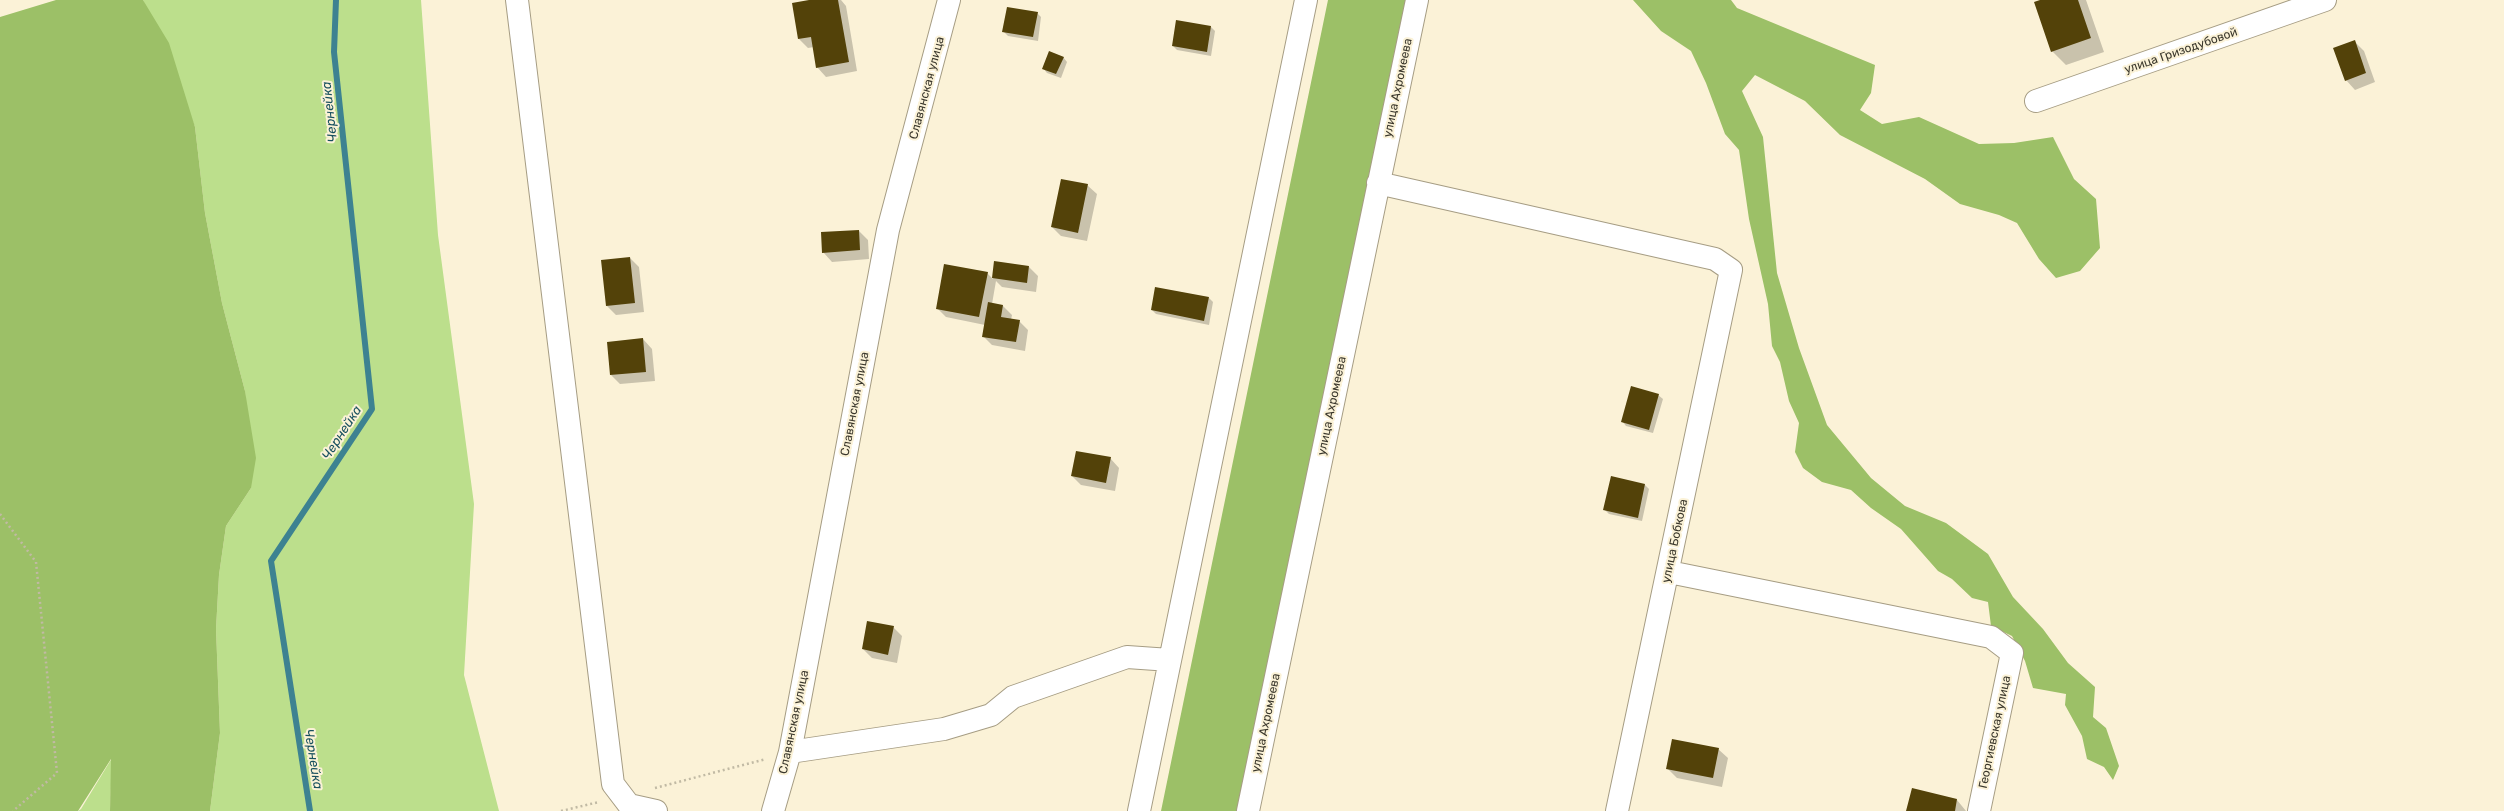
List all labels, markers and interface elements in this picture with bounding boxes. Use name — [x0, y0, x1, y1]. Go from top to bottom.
street label: улица Гризодубовой — [2123, 25, 2239, 77]
street label: Славянская улица — [906, 35, 948, 141]
street label: улица Ахромеева — [1380, 37, 1416, 139]
water label: Чернейка — [319, 81, 341, 143]
street label: Славянская улица — [838, 351, 872, 457]
street label: улица Ахромеева — [1314, 355, 1350, 457]
water label: Чернейка — [319, 403, 365, 463]
street label: улица Бобкова — [1659, 498, 1691, 584]
street label: Славянская улица — [776, 669, 812, 775]
street label: улица Ахромеева — [1248, 672, 1284, 774]
street label: Георгиевская улица — [1976, 674, 2014, 790]
water label: Чернейка — [301, 728, 325, 790]

